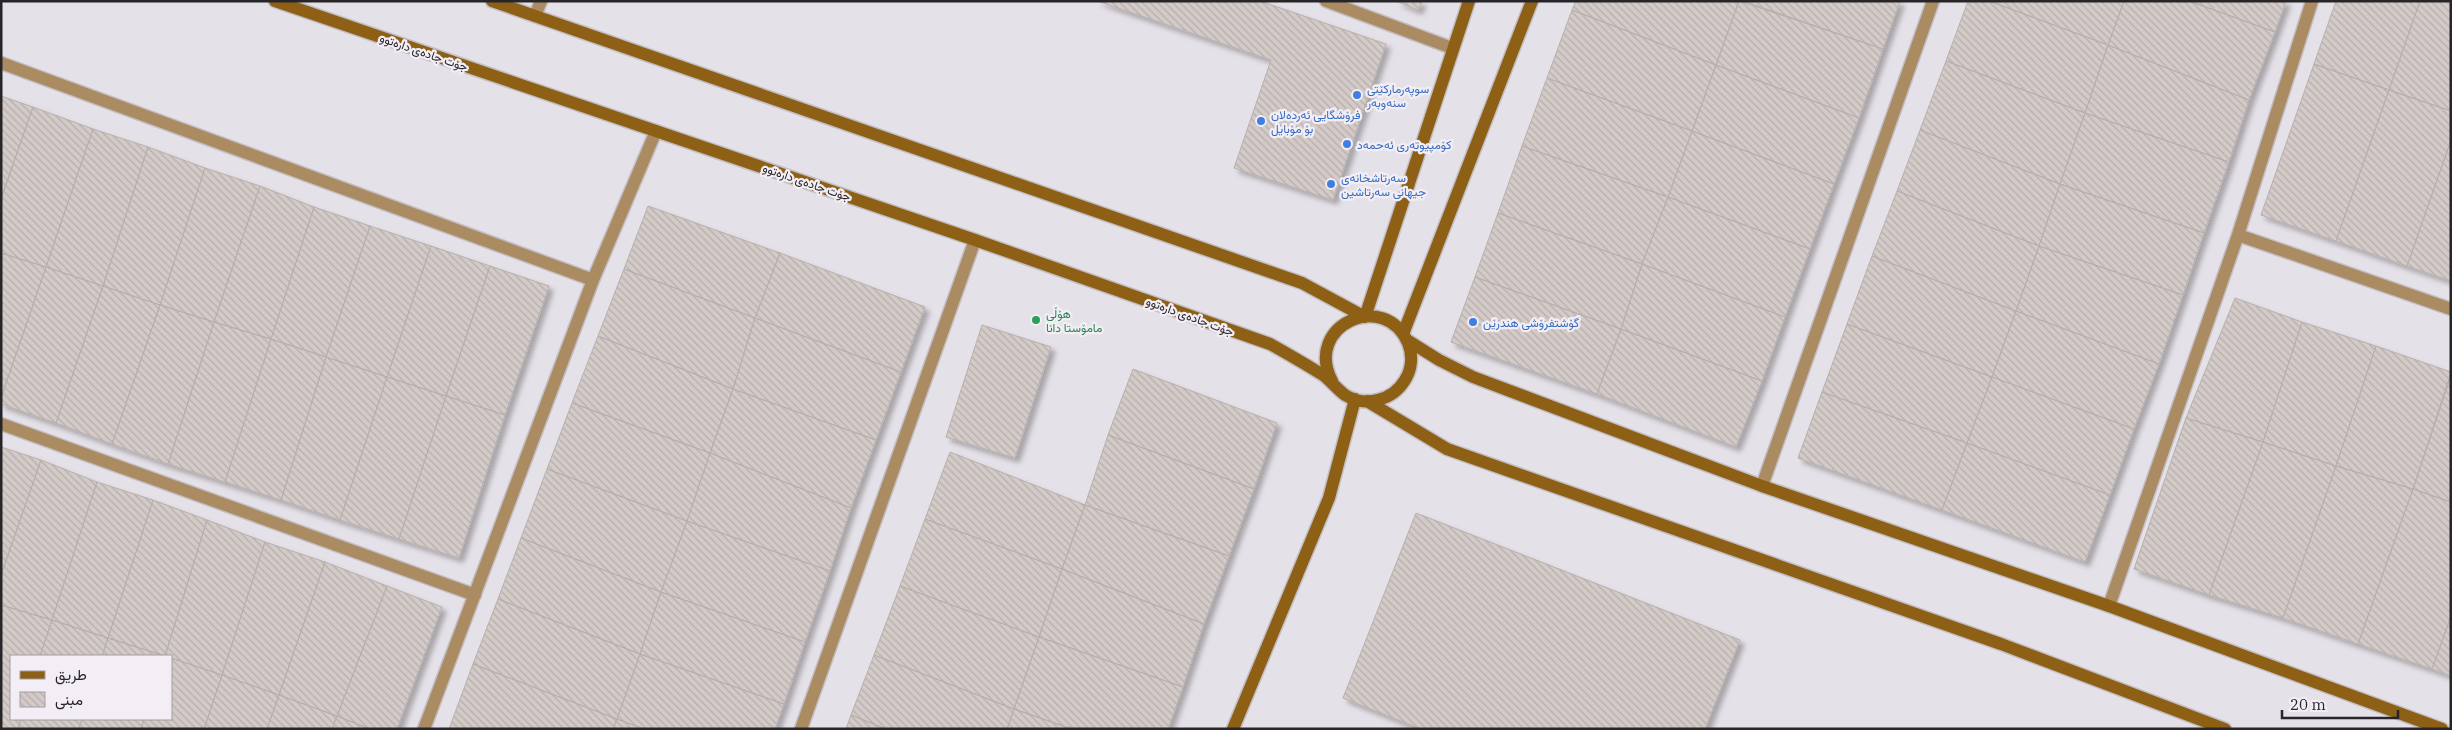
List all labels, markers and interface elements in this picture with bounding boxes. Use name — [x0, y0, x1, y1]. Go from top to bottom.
street label: جۆت جادەی دارەتوو — [378, 30, 470, 75]
place label: سوپەرمارکێتی سنەوبەر — [1366, 81, 1429, 111]
marker: سوپەرمارکێتی سنەوبەر — [1351, 89, 1363, 101]
place label: فرۆشگایی ئەردەلان بۆ مۆبایل — [1271, 107, 1360, 137]
marker: فرۆشگایی ئەردەلان بۆ مۆبایل — [1255, 115, 1267, 127]
place label: کۆمپیوتەری ئەحمەد — [1357, 137, 1452, 153]
marker: کۆمپیوتەری ئەحمەد — [1341, 138, 1353, 150]
street label: جۆت جادەی دارەتوو — [761, 160, 853, 205]
place label: سەرتاشخانەی جیهانی سەرتاشین — [1341, 170, 1426, 200]
marker: سەرتاشخانەی جیهانی سەرتاشین — [1325, 178, 1337, 190]
street label: جۆت جادەی دارەتوو — [1144, 293, 1236, 340]
place label: هۆڵی مامۆستا دانا — [1046, 306, 1102, 336]
marker: هۆڵی مامۆستا دانا — [1030, 314, 1042, 326]
place label: گۆشتفرۆشی هندرێن — [1483, 315, 1579, 331]
marker: گۆشتفرۆشی هندرێن — [1467, 316, 1479, 328]
legend — [10, 655, 172, 720]
text: طريق — [55, 665, 87, 685]
scale bar — [2282, 688, 2398, 720]
text: مبنى — [55, 690, 83, 710]
text: 20 m — [2290, 695, 2326, 714]

